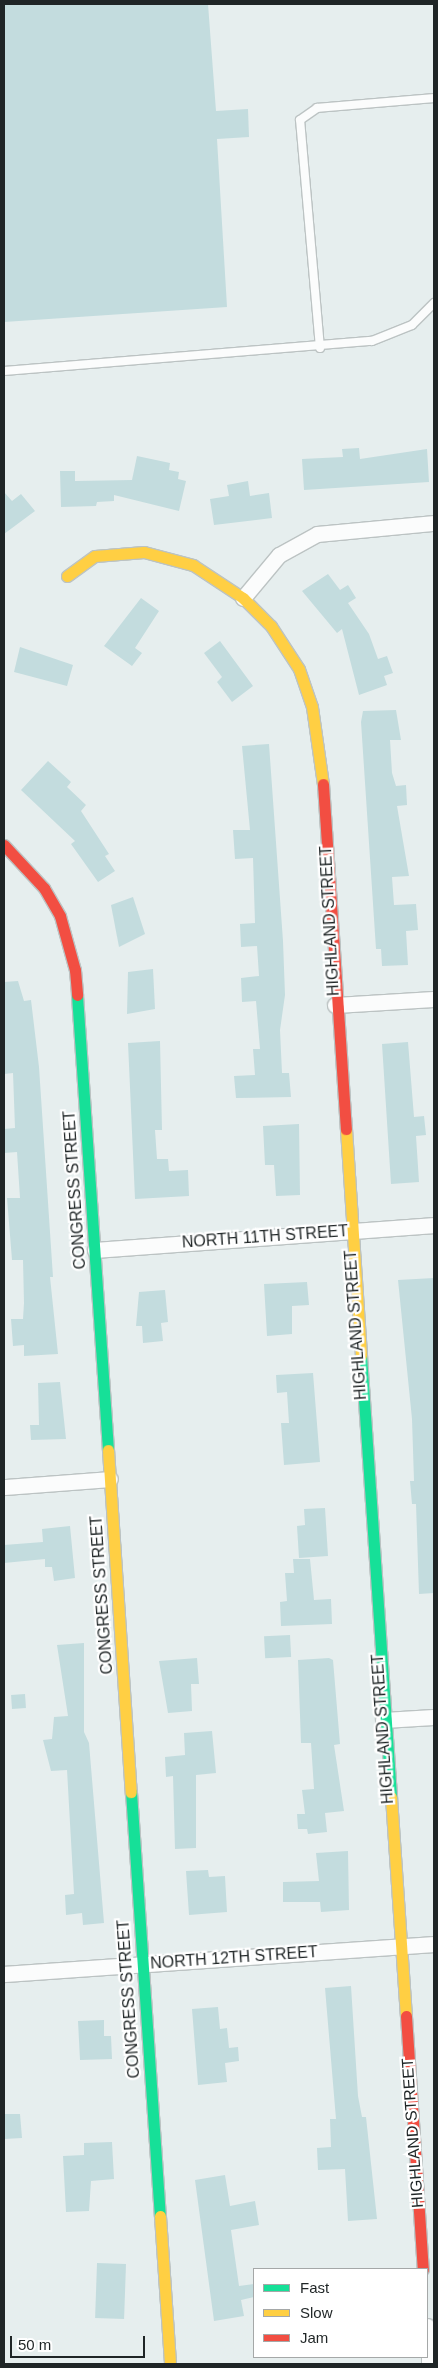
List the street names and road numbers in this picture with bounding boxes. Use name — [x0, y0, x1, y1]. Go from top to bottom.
street label: HIGHLAND STREET — [316, 845, 344, 997]
street label: CONGRESS STREET — [60, 1110, 90, 1270]
street label: NORTH 11TH STREET — [181, 1222, 349, 1252]
street label: HIGHLAND STREET — [341, 1249, 371, 1401]
street label: CONGRESS STREET — [87, 1515, 117, 1675]
street label: HIGHLAND STREET — [368, 1653, 398, 1805]
street label: CONGRESS STREET — [114, 1919, 144, 2079]
street label: NORTH 12TH STREET — [150, 1943, 318, 1973]
street label: HIGHLAND STREET — [398, 2057, 428, 2209]

